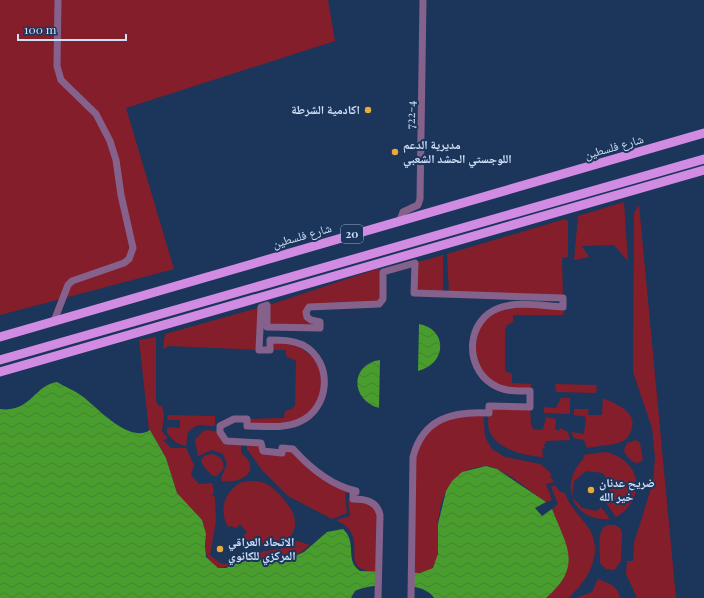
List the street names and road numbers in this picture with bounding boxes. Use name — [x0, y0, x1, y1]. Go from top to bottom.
street label: 722-4 — [402, 101, 418, 129]
street label: شارع فلسطين — [582, 130, 645, 163]
street label: شارع فلسطين — [270, 219, 333, 252]
road number: 20 — [341, 225, 363, 243]

